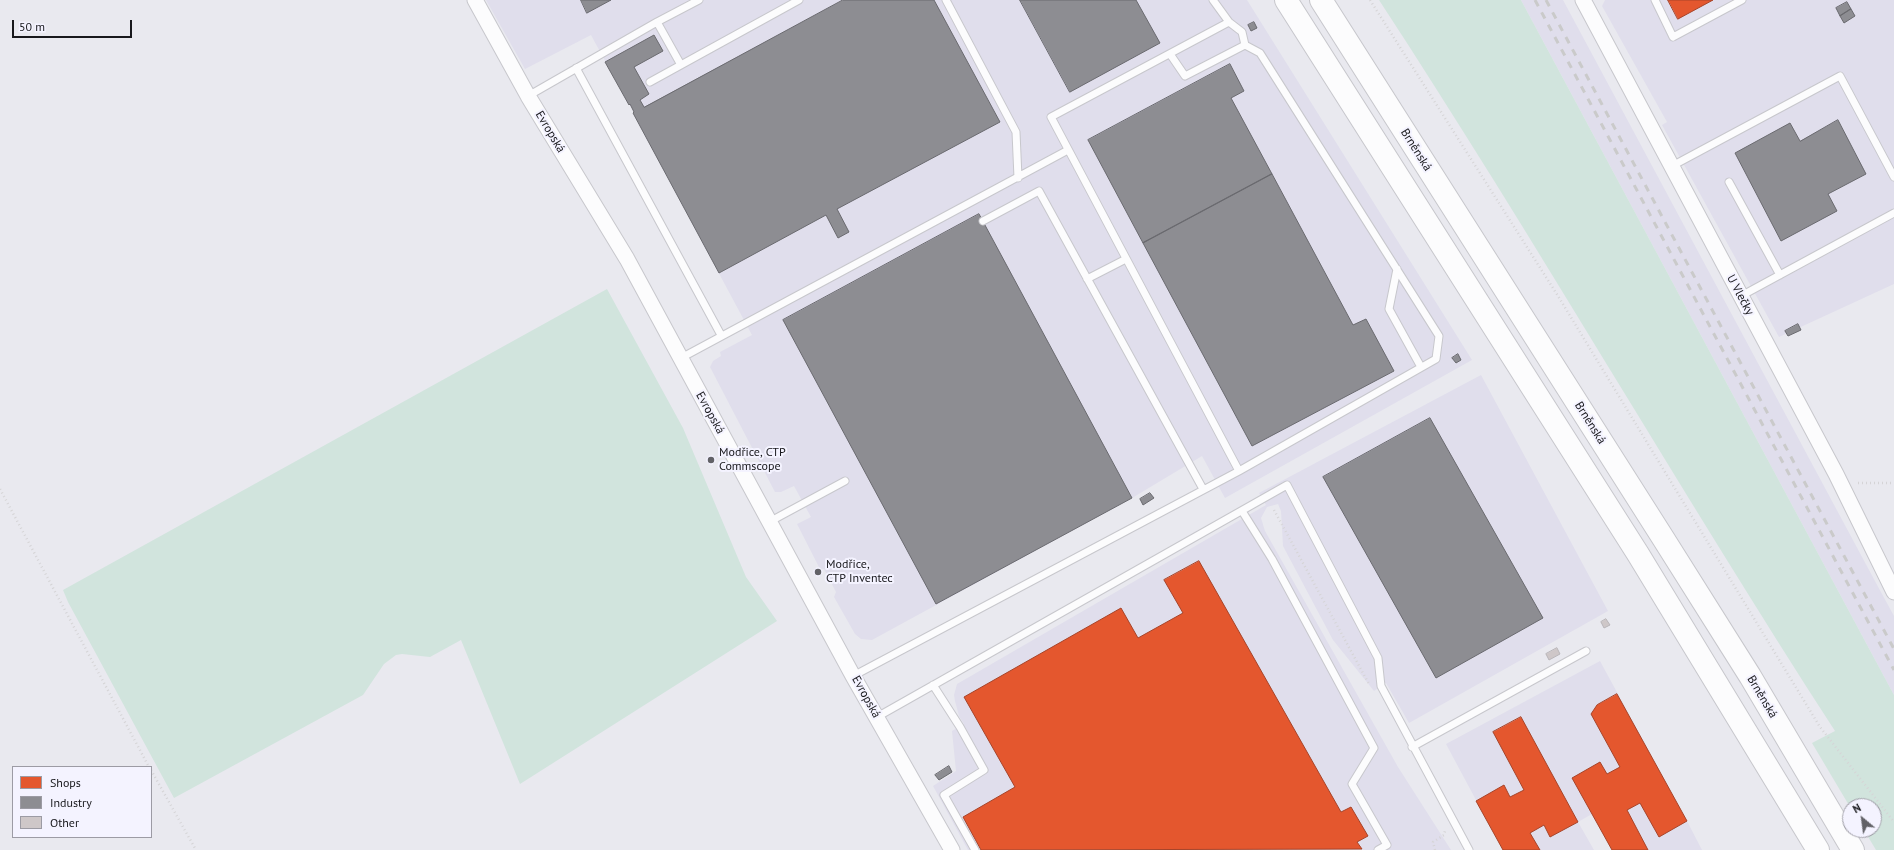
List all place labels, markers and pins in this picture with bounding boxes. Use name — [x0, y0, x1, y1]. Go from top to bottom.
place label: Modřice, CTP Commscope — [719, 446, 786, 474]
marker: Modřice, CTP Commscope — [706, 455, 716, 465]
place label: Modřice, CTP Inventec — [826, 558, 893, 586]
marker: Modřice, CTP Inventec — [813, 567, 823, 577]

